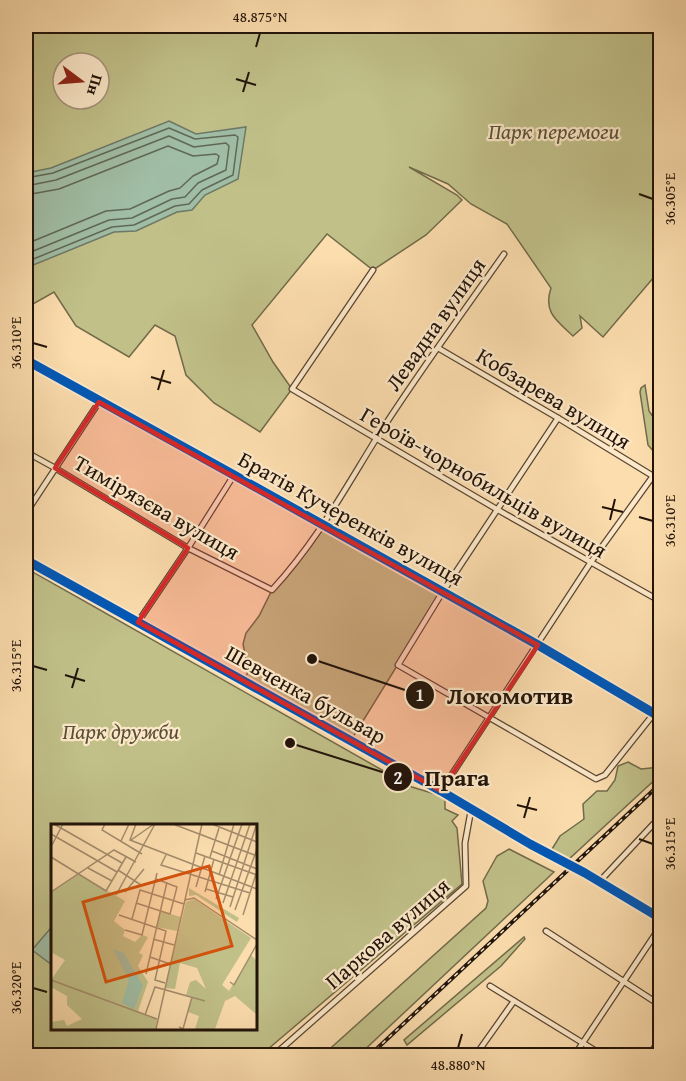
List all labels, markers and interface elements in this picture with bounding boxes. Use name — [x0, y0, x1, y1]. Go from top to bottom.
text: 48.875°N — [233, 6, 288, 27]
north arrow — [51, 51, 111, 111]
text: Пн — [81, 72, 110, 99]
park label: Парк перемоги — [488, 115, 620, 147]
text: 36.305°E — [659, 172, 680, 225]
street label: Левадна вулиця — [377, 251, 493, 397]
text: 36.310°E — [5, 316, 26, 369]
street label: Кобзарева вулиця — [471, 339, 637, 457]
street label: Героїв-чорнобильців вулиця — [355, 398, 613, 566]
street label: Братів Кучеренків вулиця — [233, 443, 469, 593]
street label: Тимірязєва вулиця — [68, 447, 246, 567]
text: 36.310°E — [659, 494, 680, 547]
street label: Шевченка бульвар — [220, 637, 392, 751]
text: 36.315°E — [5, 639, 26, 692]
callout: Локомотив — [405, 674, 586, 716]
text: Локомотив — [447, 678, 573, 713]
text: 1 — [415, 681, 425, 708]
park label: Парк дружби — [62, 715, 180, 747]
callout: Прага — [383, 756, 502, 798]
text: Прага — [424, 760, 490, 795]
text: 2 — [393, 764, 403, 791]
text: 36.315°E — [659, 817, 680, 870]
inset map — [51, 824, 256, 1030]
street label: Паркова вулиця — [318, 870, 456, 996]
text: 36.320°E — [5, 961, 26, 1014]
text: 48.880°N — [431, 1054, 486, 1075]

